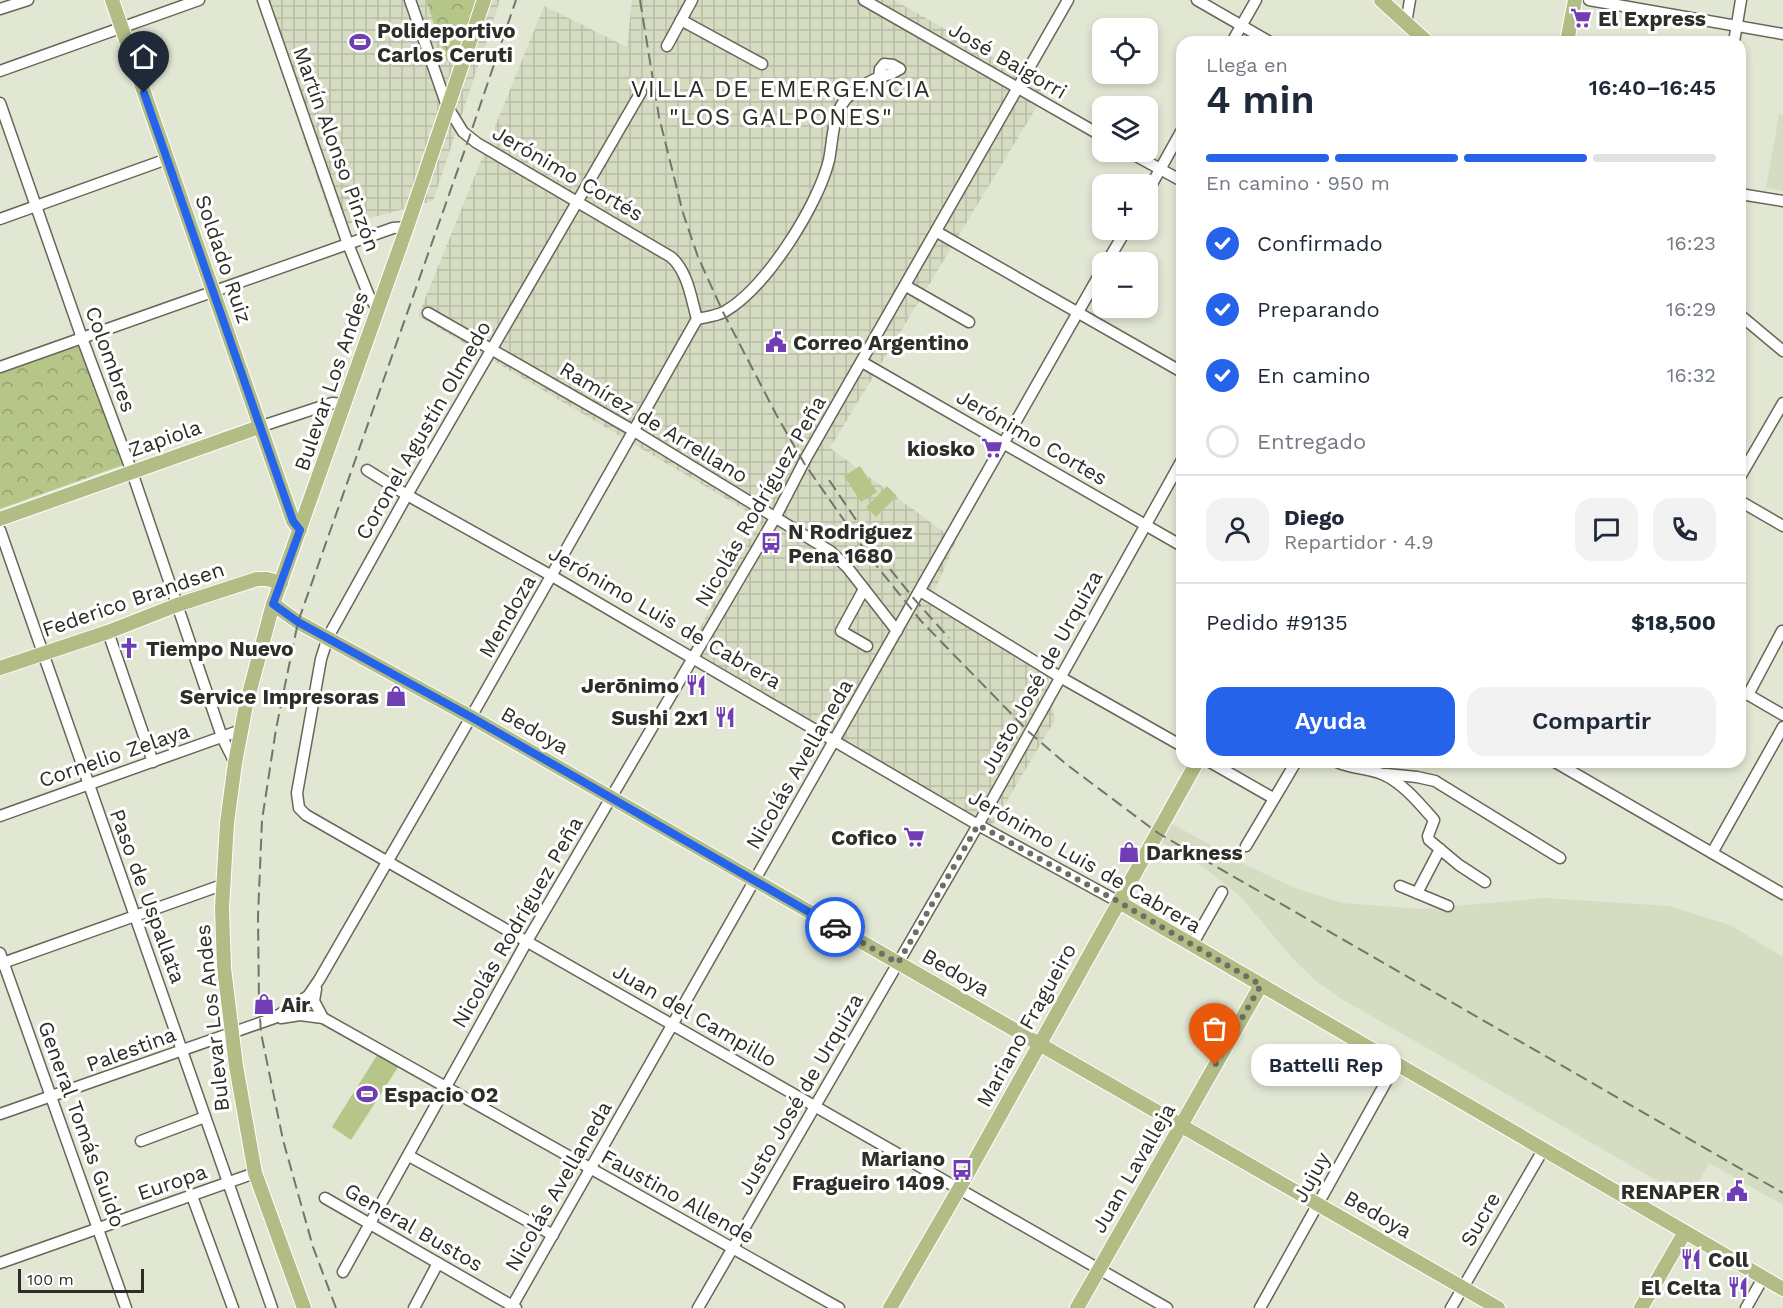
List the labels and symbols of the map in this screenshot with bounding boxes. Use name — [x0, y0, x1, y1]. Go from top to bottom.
supermarket icon: El Express — [1569, 6, 1593, 30]
place label: El Express — [1598, 6, 1706, 31]
street label: José Baigorri — [944, 16, 1072, 104]
place label: Polideportivo Carlos Ceruti — [377, 18, 516, 67]
sports icon: Polideportivo Carlos Ceruti — [348, 30, 372, 54]
pin — [118, 31, 169, 93]
street label: Martín Alonso Pinzón — [288, 43, 386, 255]
district label: VILLA DE EMERGENCIA "LOS GALPONES" — [631, 75, 931, 131]
street label: Jerónimo Cortés — [488, 120, 648, 226]
street label: Soldado Ruiz — [190, 192, 258, 326]
street label: Bulevar Los Andes — [289, 288, 373, 474]
street label: Colombres — [80, 303, 142, 415]
street label: Coronel Agustín Olmedo — [350, 316, 496, 544]
public building icon: Correo Argentino — [764, 330, 788, 354]
place label: Correo Argentino — [793, 330, 969, 355]
street label: Ramírez de Arrellano — [555, 356, 753, 488]
street label: Jerónimo Cortes — [952, 384, 1112, 490]
street label: Nicolás Rodríguez Peña — [689, 391, 831, 611]
street label: Zapiola — [126, 414, 205, 462]
place label: kiosko — [907, 436, 975, 461]
supermarket icon: kiosko — [980, 436, 1004, 460]
place label: N Rodriguez Pena 1680 — [788, 519, 913, 568]
bus stop icon: N Rodriguez Pena 1680 — [759, 531, 783, 555]
street label: Jerónimo Luis de Cabrera — [544, 540, 786, 694]
street label: Federico Brandsen — [39, 556, 227, 642]
street label: Justo José de Urquiza — [975, 566, 1107, 778]
street label: Mendoza — [473, 570, 541, 662]
church icon: Tiempo Nuevo — [117, 636, 141, 660]
place label: Tiempo Nuevo — [146, 636, 294, 661]
place label: Jerōnimo — [581, 673, 679, 698]
restaurant icon: Jerōnimo — [684, 673, 708, 697]
street label: Nicolás Avellaneda — [740, 674, 858, 853]
place label: Service Impresoras — [180, 684, 379, 709]
shop icon: Service Impresoras — [384, 684, 408, 708]
street label: Bedoya — [497, 701, 573, 759]
place label: Sushi 2x1 — [611, 705, 708, 730]
restaurant icon: Sushi 2x1 — [713, 705, 737, 729]
street label: Cornelio Zelaya — [35, 718, 193, 792]
street label: Jerónimo Luis de Cabrera — [964, 784, 1206, 938]
street label: Paso de Uspallata — [105, 805, 191, 987]
street label: Nicolás Rodríguez Peña — [446, 812, 588, 1032]
place label: Cofico — [831, 825, 897, 850]
supermarket icon: Cofico — [902, 825, 926, 849]
shop icon: Darkness — [1117, 840, 1141, 864]
place label: Darkness — [1146, 840, 1243, 865]
courier — [805, 897, 865, 957]
street label: Bulevar Los Andes — [190, 923, 234, 1113]
street label: Mariano Fragueiro — [971, 939, 1081, 1111]
street label: Bedoya — [918, 943, 994, 1001]
street label: Juan del Campillo — [608, 958, 782, 1072]
street label: Justo José de Urquiza — [732, 989, 868, 1199]
shop icon: Air — [252, 992, 276, 1016]
place label: Air — [281, 992, 310, 1017]
pin — [1189, 1003, 1240, 1065]
street label: General Tomás Guido — [33, 1018, 131, 1230]
street label: Palestina — [83, 1021, 179, 1077]
callout: Battelli Rep — [1251, 1044, 1401, 1086]
sports icon: Espacio O2 — [355, 1082, 379, 1106]
place label: Espacio O2 — [384, 1082, 498, 1107]
street label: Nicolás Avellaneda — [499, 1096, 617, 1275]
street label: Juan Lavalleja — [1086, 1099, 1180, 1237]
street label: Faustino Allende — [597, 1144, 759, 1248]
place label: Mariano Fragueiro 1409 — [792, 1146, 945, 1195]
street label: Jujuy — [1287, 1147, 1335, 1207]
street label: Europa — [134, 1158, 210, 1206]
bus stop icon: Mariano Fragueiro 1409 — [950, 1158, 974, 1182]
street label: General Bustos — [340, 1177, 488, 1277]
place label: RENAPER — [1621, 1179, 1721, 1204]
public building icon: RENAPER — [1725, 1179, 1749, 1203]
street label: Bedoya — [1340, 1185, 1416, 1243]
street label: Sucre — [1455, 1187, 1505, 1251]
restaurant icon: Coll — [1679, 1247, 1703, 1271]
place label: Coll — [1708, 1247, 1749, 1272]
scale bar — [18, 1266, 144, 1294]
place label: El Celta — [1641, 1275, 1722, 1300]
restaurant icon: El Celta — [1726, 1275, 1750, 1299]

